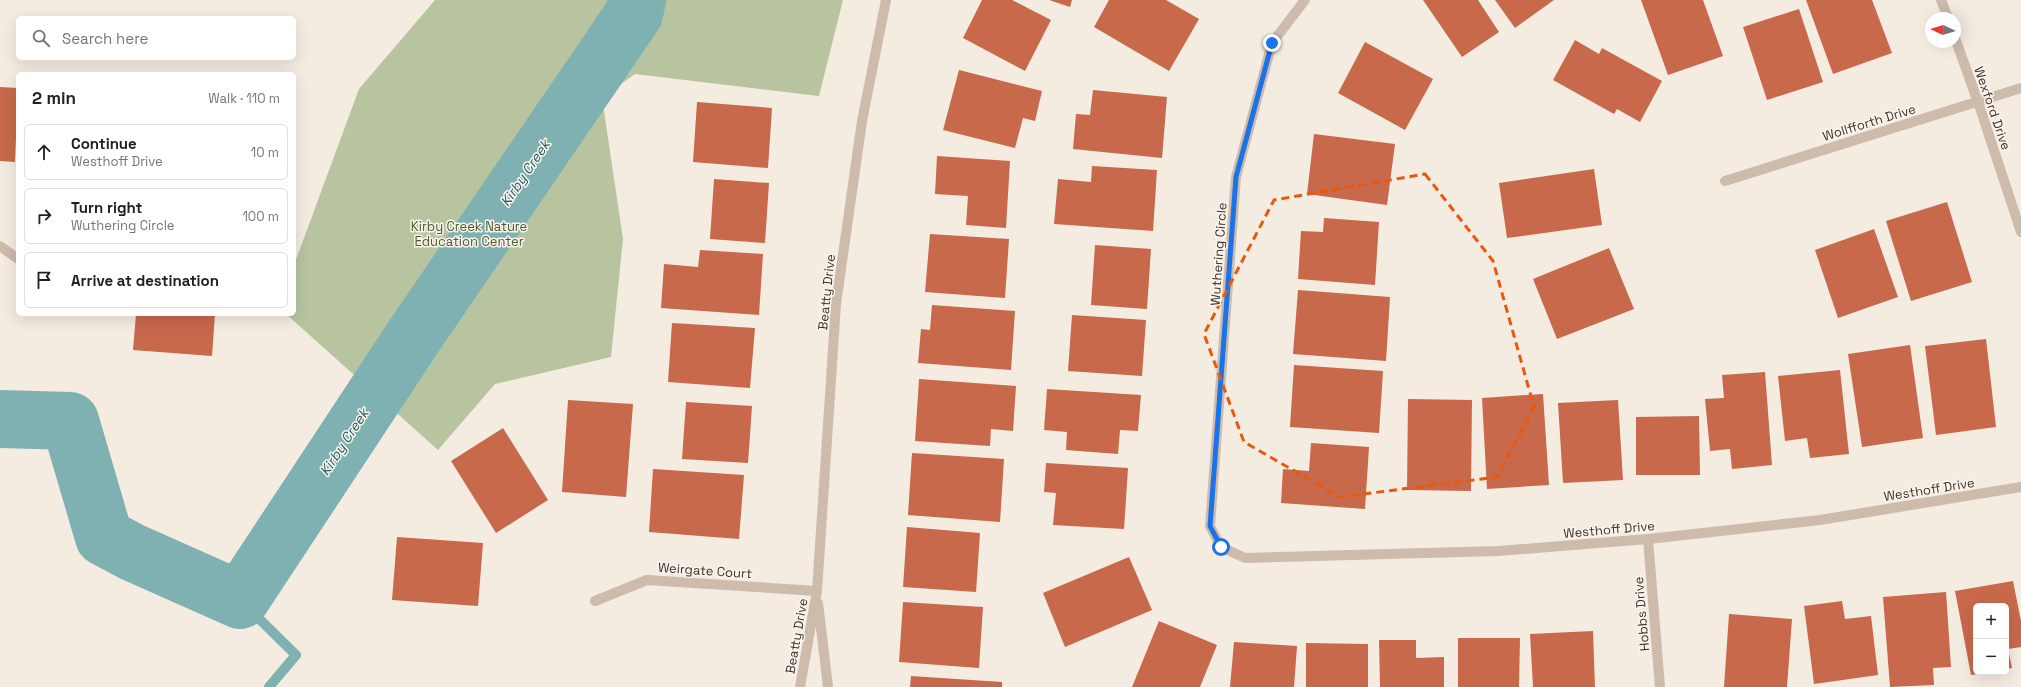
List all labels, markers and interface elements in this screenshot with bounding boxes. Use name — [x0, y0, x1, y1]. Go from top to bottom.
north arrow — [1925, 12, 1961, 48]
search box — [16, 16, 296, 60]
icon: search — [30, 27, 52, 49]
text: Search here — [62, 29, 148, 48]
route end — [1263, 34, 1281, 52]
street label: Wexford Drive — [1970, 64, 2015, 152]
text: 2 min — [32, 87, 76, 109]
text: Walk · 110 m — [208, 90, 280, 107]
street label: Wollfforth Drive — [1820, 100, 1918, 145]
text: Continue — [71, 134, 137, 153]
water label: Kirby Creek — [496, 135, 555, 210]
icon: ahead — [33, 141, 55, 163]
text: 10 m — [251, 144, 279, 161]
text: Westhoff Drive — [71, 153, 163, 170]
text: Turn right — [71, 198, 142, 217]
street label: Wuthering Circle — [1206, 202, 1231, 306]
icon: right — [33, 205, 55, 227]
text: 100 m — [242, 208, 279, 225]
text: Wuthering Circle — [71, 217, 175, 234]
park label: Kirby Creek Nature Education Center — [411, 218, 527, 250]
street label: Beatty Drive — [814, 253, 839, 331]
icon: arrive — [33, 269, 55, 291]
text: Arrive at destination — [71, 271, 219, 290]
water label: Kirby Creek — [316, 404, 373, 479]
street label: Westhoff Drive — [1882, 474, 1976, 505]
street label: Westhoff Drive — [1563, 517, 1655, 542]
route start — [1212, 538, 1230, 556]
street label: Weirgate Court — [657, 559, 753, 582]
street label: Hobbs Drive — [1630, 576, 1653, 652]
street label: Beatty Drive — [781, 597, 811, 675]
map controls — [1973, 603, 2009, 675]
button: + — [1973, 603, 2009, 639]
button: − — [1973, 639, 2009, 675]

